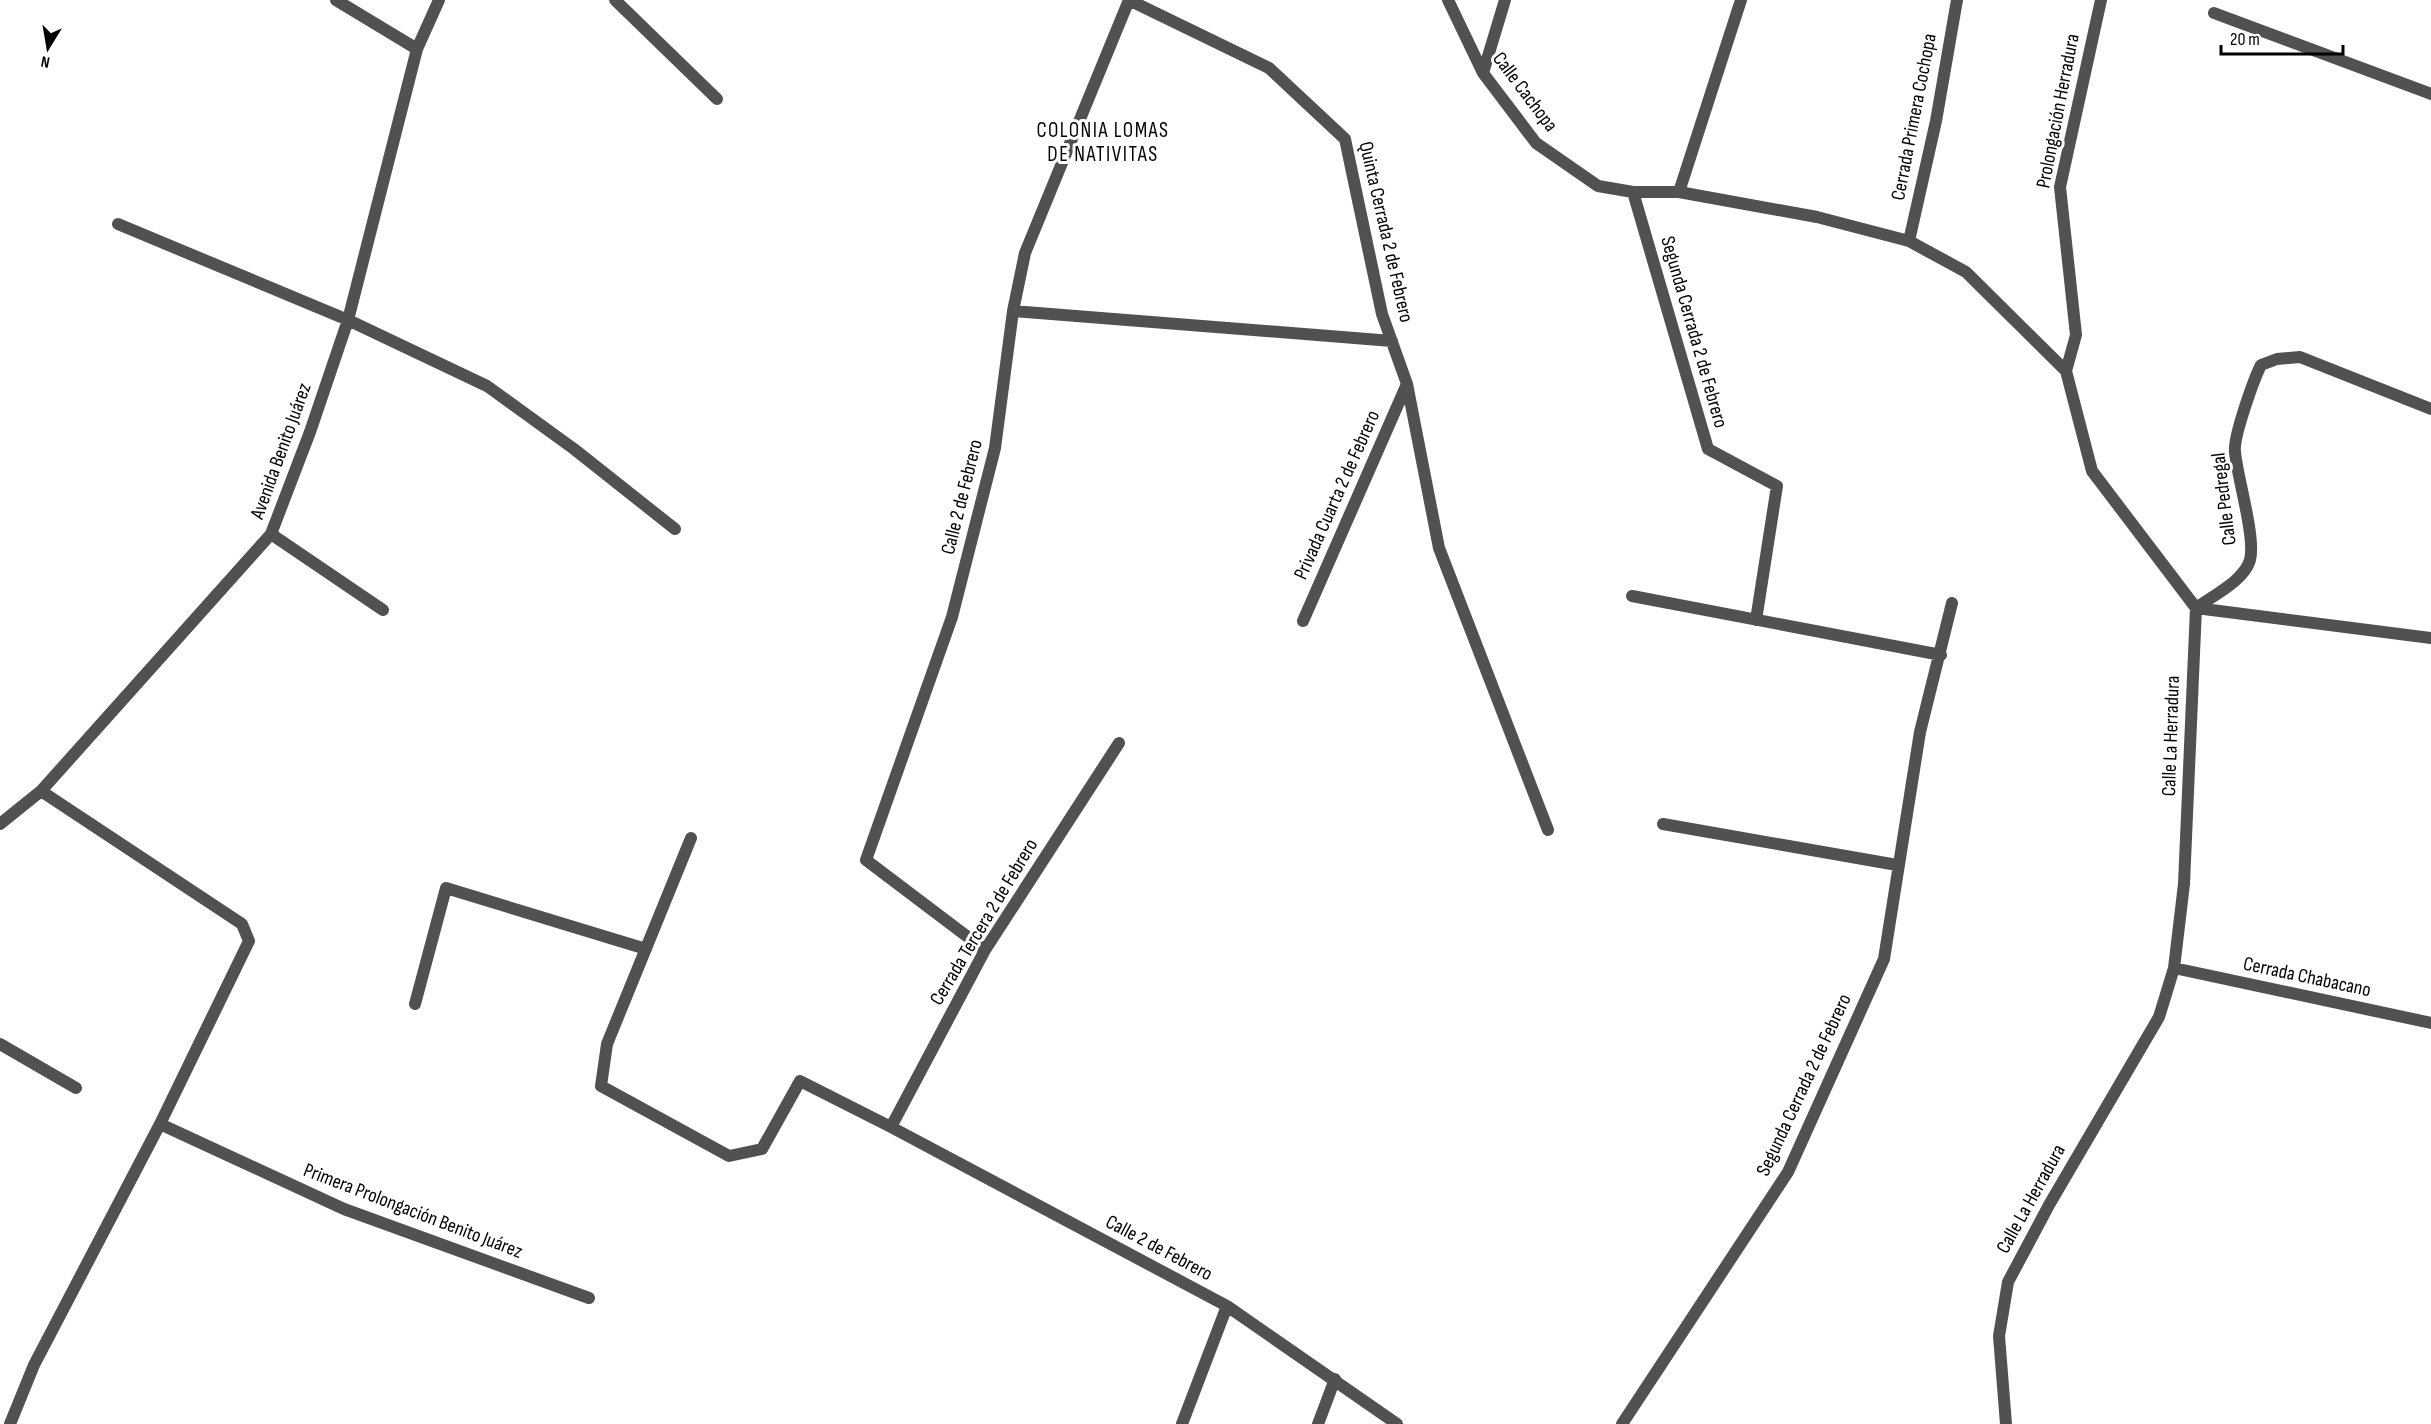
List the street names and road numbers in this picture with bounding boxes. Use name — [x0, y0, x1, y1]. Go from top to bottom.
street label: Cerrada Primera Cochopa — [1886, 32, 1942, 202]
street label: Prolongación Herradura — [2031, 32, 2085, 190]
street label: Calle Cachopa — [1487, 47, 1563, 137]
street label: Quinta Cerrada 2 de Febrero — [1354, 139, 1418, 325]
street label: Segunda Cerrada 2 de Febrero — [1655, 233, 1733, 431]
street label: Avenida Benito Juárez — [245, 380, 317, 523]
street label: Privada Cuarta 2 de Febrero — [1289, 407, 1385, 583]
street label: Calle 2 de Febrero — [936, 437, 988, 557]
street label: Calle Pedregal — [2206, 451, 2242, 547]
street label: Calle La Herradura — [2157, 675, 2185, 797]
street label: Cerrada Tercera 2 de Febrero — [925, 834, 1043, 1010]
street label: Cerrada Chabacano — [2241, 952, 2373, 1002]
street label: Segunda Cerrada 2 de Febrero — [1751, 990, 1857, 1180]
street label: Calle La Herradura — [1991, 1140, 2071, 1258]
street label: Primera Prolongación Benito Juárez — [300, 1158, 526, 1264]
street label: Calle 2 de Febrero — [1101, 1210, 1217, 1286]

